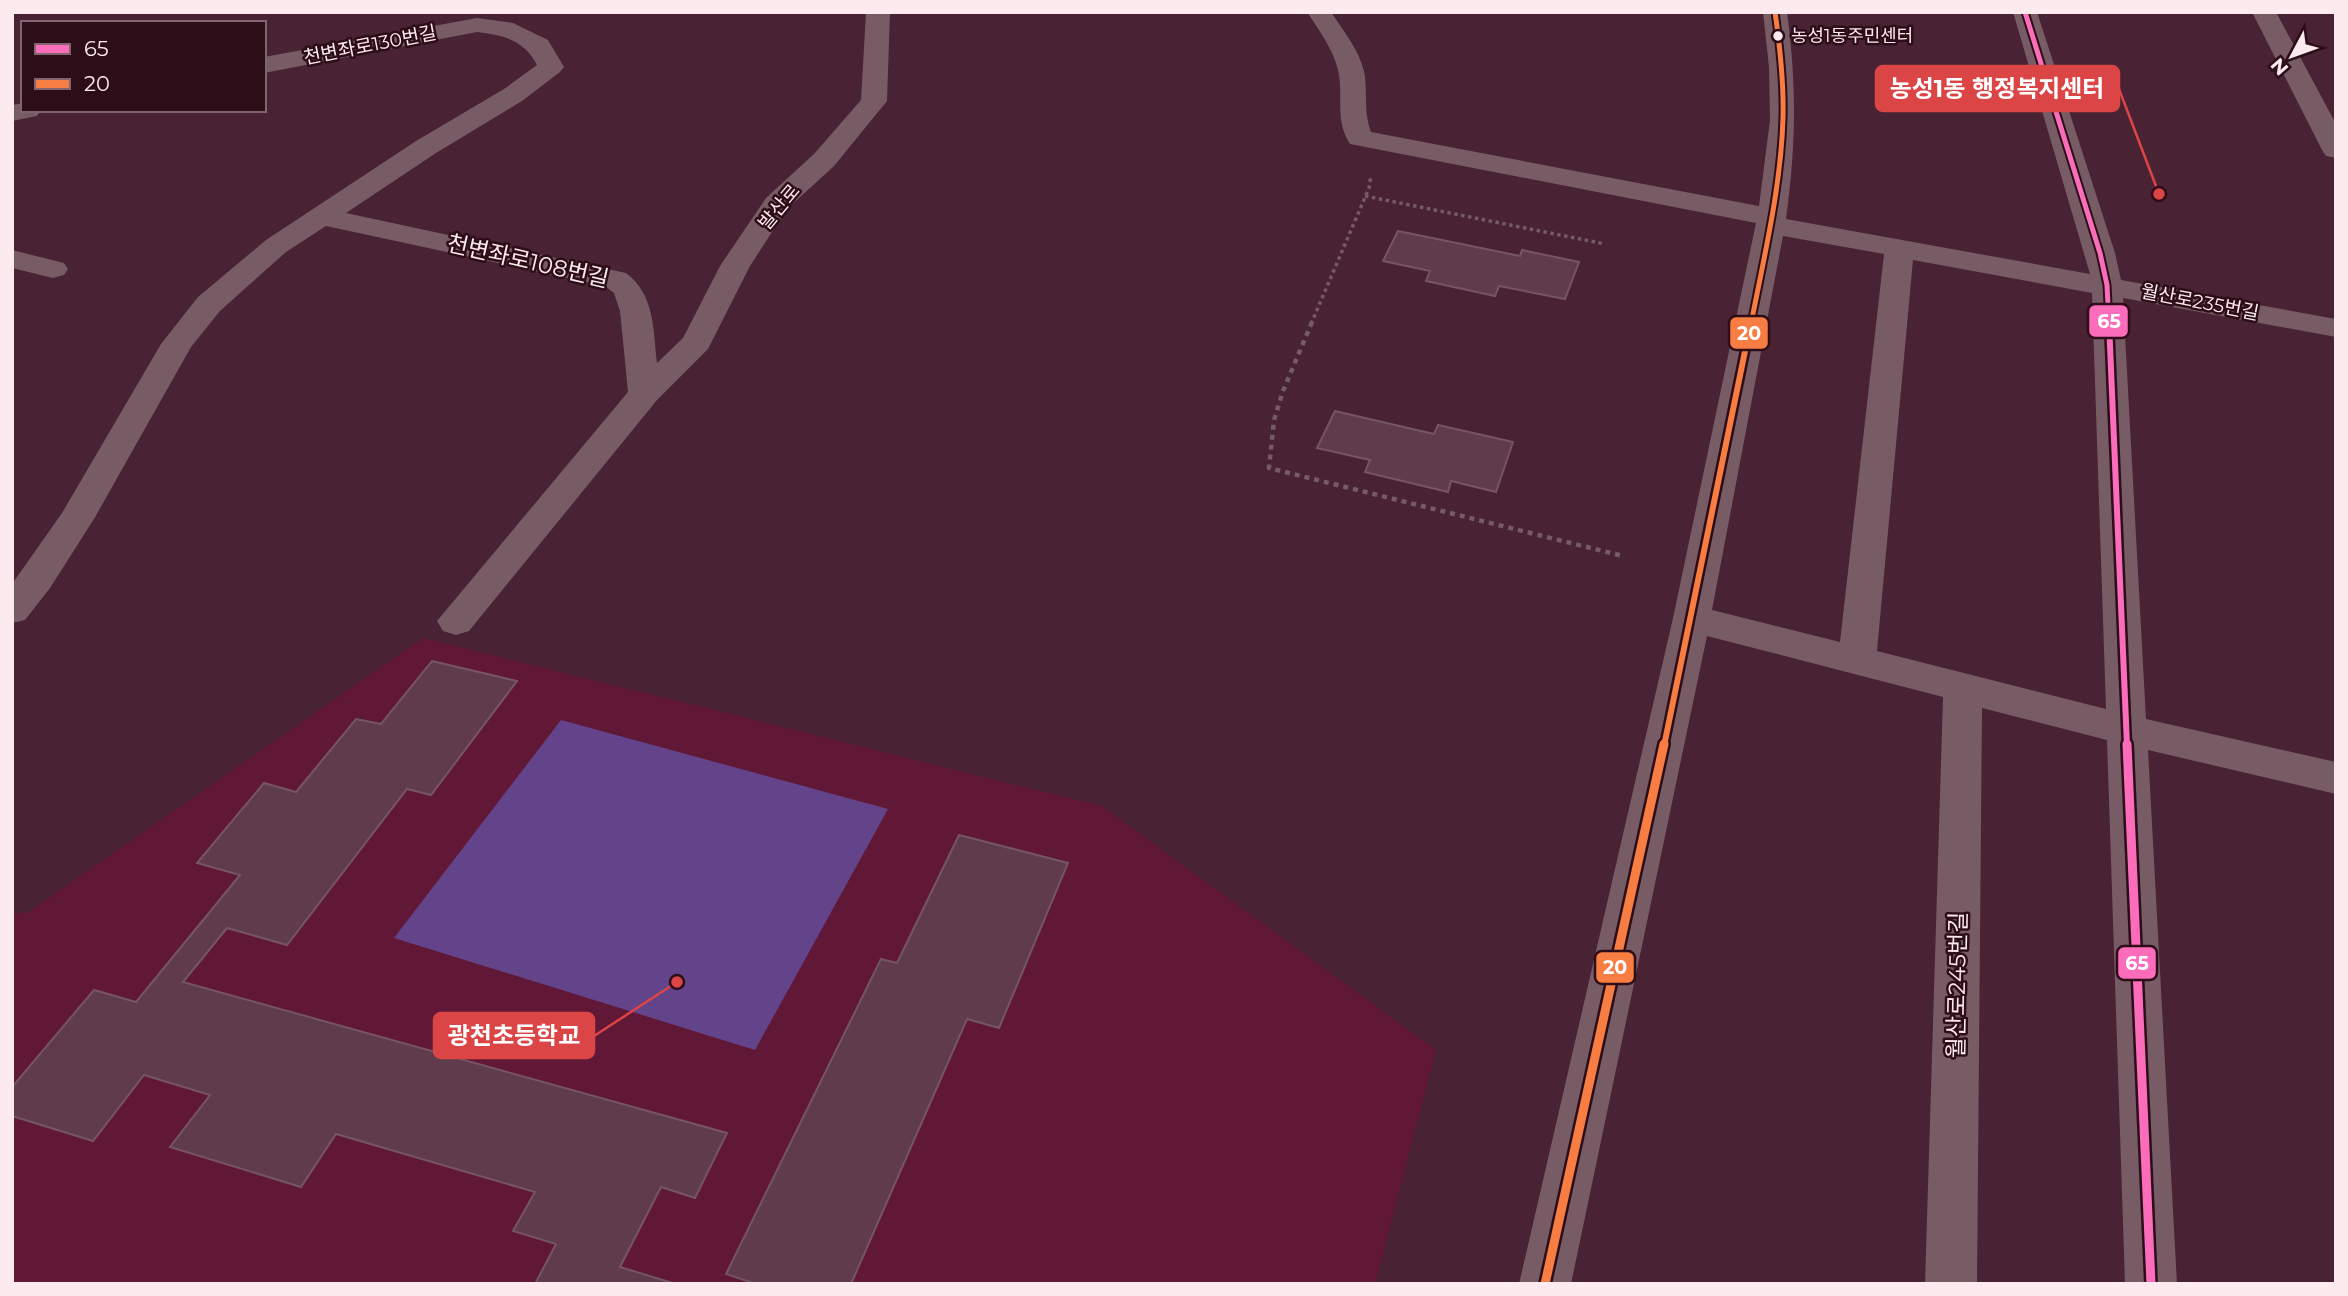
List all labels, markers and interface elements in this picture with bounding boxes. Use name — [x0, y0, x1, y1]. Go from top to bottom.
legend — [21, 21, 266, 112]
street label: 천변좌로130번길 — [302, 21, 438, 69]
north arrow — [2257, 21, 2327, 91]
place label: 농성1동주민센터 — [1791, 25, 1913, 47]
marker: 농성1동주민센터 — [1771, 29, 1785, 43]
text: 65 — [84, 36, 109, 61]
text: N — [2266, 53, 2293, 80]
callout: 농성1동 행정복지센터 — [1876, 66, 2119, 111]
text: 20 — [84, 71, 110, 96]
text: 농성1동 행정복지센터 — [1890, 74, 2104, 103]
street label: 발산로 — [753, 180, 805, 234]
street label: 천변좌로108번길 — [444, 229, 612, 293]
street label: 월산로235번길 — [2139, 279, 2261, 325]
line badge: 65 — [2088, 304, 2129, 338]
text: 65 — [2097, 310, 2121, 333]
line badge: 20 — [1729, 316, 1769, 350]
text: 20 — [1737, 322, 1761, 345]
street label: 월산로245번길 — [1942, 912, 1972, 1058]
line badge: 65 — [2117, 946, 2157, 980]
line badge: 20 — [1595, 951, 1635, 984]
text: 65 — [2125, 952, 2149, 975]
text: 20 — [1603, 956, 1627, 979]
callout: 광천초등학교 — [434, 1013, 594, 1058]
text: 광천초등학교 — [448, 1021, 580, 1050]

